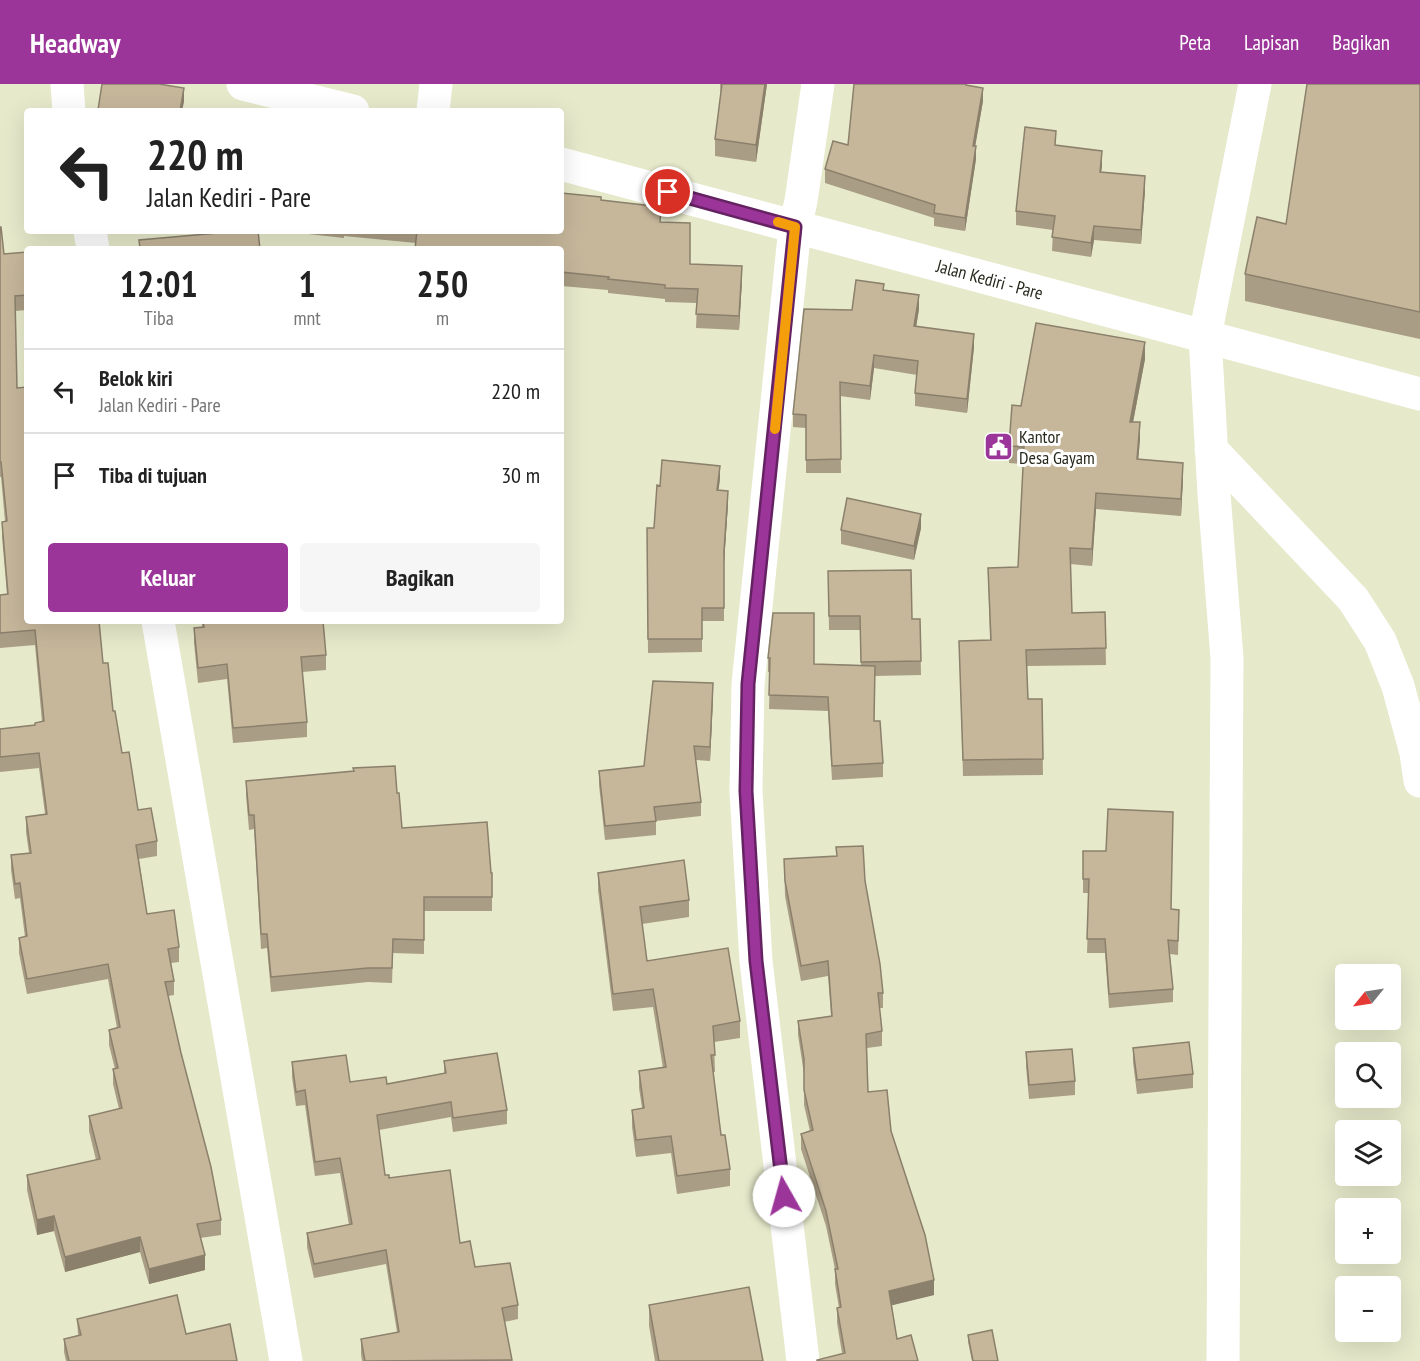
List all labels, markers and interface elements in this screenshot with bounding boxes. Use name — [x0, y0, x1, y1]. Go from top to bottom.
text: Headway — [30, 24, 120, 61]
text: Peta — [1179, 29, 1211, 56]
text: Lapisan — [1244, 29, 1299, 56]
text: Bagikan — [1332, 29, 1390, 56]
text: 220 m — [147, 127, 244, 182]
icon: left — [48, 132, 126, 210]
pin — [642, 166, 693, 217]
icon: arrive — [651, 175, 684, 208]
text: Jalan Kediri - Pare — [147, 180, 311, 214]
street label: Jalan Kediri - Pare — [933, 253, 1046, 304]
text: 12:01 — [120, 260, 198, 307]
text: 1 — [299, 260, 316, 307]
text: 250 — [417, 260, 468, 307]
text: Tiba — [144, 305, 174, 331]
text: mnt — [293, 305, 321, 331]
text: m — [436, 305, 449, 331]
text: Belok kiri — [99, 364, 173, 392]
icon: left — [48, 375, 81, 408]
text: 220 m — [491, 377, 540, 405]
text: Jalan Kediri - Pare — [99, 392, 221, 418]
place label: Kantor Desa Gayam — [1019, 425, 1095, 469]
public building icon: Kantor Desa Gayam — [982, 430, 1014, 462]
icon: arrive — [48, 459, 81, 492]
text: Tiba di tujuan — [99, 461, 207, 489]
text: 30 m — [501, 461, 540, 489]
button: Keluar — [48, 543, 288, 612]
button: Bagikan — [300, 543, 540, 612]
north arrow — [1335, 964, 1401, 1030]
map controls — [1335, 964, 1401, 1342]
button: search — [1335, 1042, 1401, 1108]
button: layers — [1335, 1120, 1401, 1186]
position arrow — [752, 1164, 816, 1228]
button: + — [1335, 1198, 1401, 1264]
button: − — [1335, 1276, 1401, 1342]

